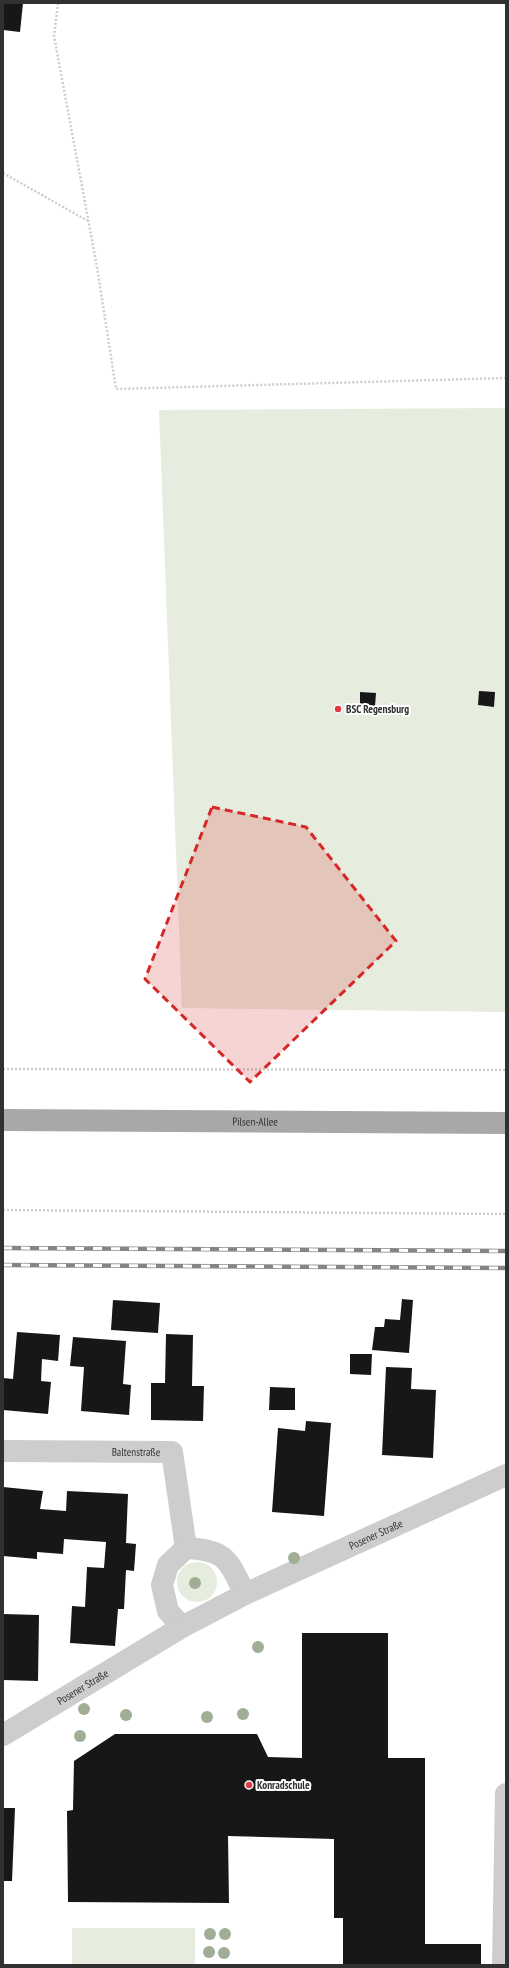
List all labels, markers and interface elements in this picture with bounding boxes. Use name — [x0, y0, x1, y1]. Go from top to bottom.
place label: BSC Regensburg — [346, 702, 409, 716]
marker: BSC Regensburg — [333, 704, 343, 714]
street label: Pilsen-Allee — [232, 1114, 278, 1129]
street label: Baltenstraße — [112, 1445, 161, 1459]
street label: Posener Straße — [347, 1516, 405, 1553]
street label: Posener Straße — [54, 1666, 111, 1708]
place label: Konradschule — [257, 1778, 310, 1792]
marker: Konradschule — [244, 1780, 254, 1790]

